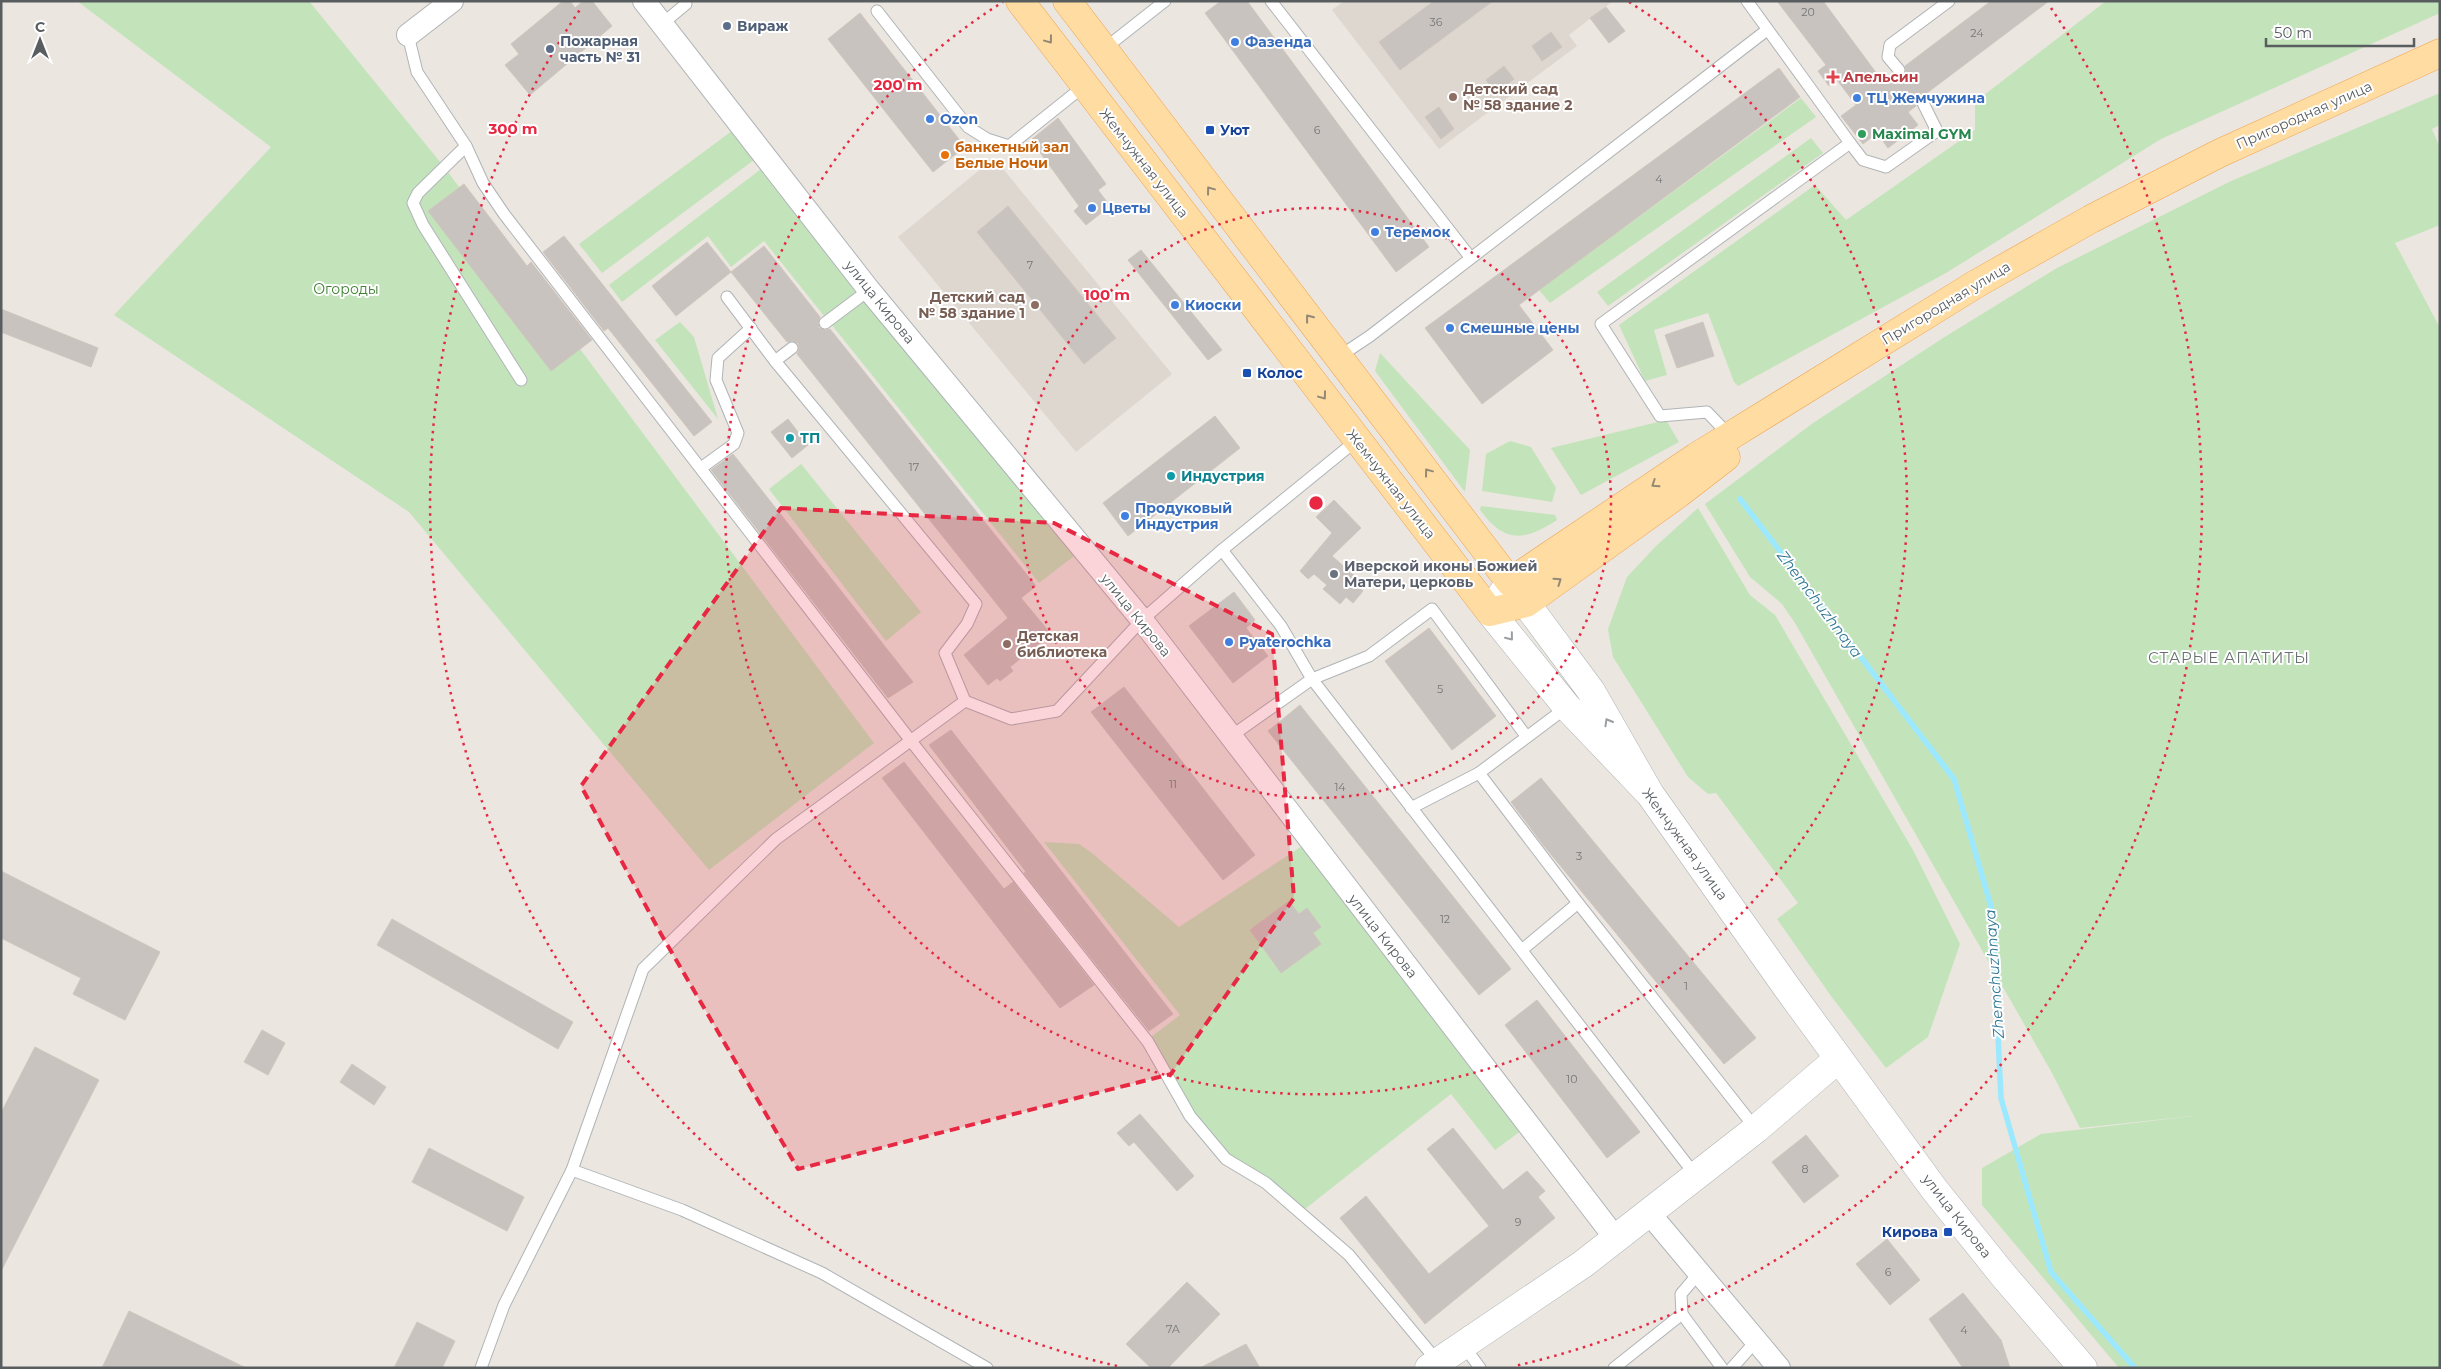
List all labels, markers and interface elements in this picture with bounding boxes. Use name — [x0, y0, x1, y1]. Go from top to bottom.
house number: 20 — [1801, 5, 1815, 19]
north arrow — [15, 15, 65, 65]
house number: 36 — [1430, 15, 1443, 29]
scale bar — [2266, 15, 2414, 47]
place label: Вираж — [737, 17, 788, 35]
text: С — [35, 18, 45, 36]
marker: Вираж — [721, 20, 733, 32]
text: 50 m — [2274, 23, 2312, 42]
house number: 24 — [1970, 26, 1984, 40]
place label: Пожарная часть № 31 — [560, 32, 640, 66]
place label: Фазенда — [1245, 33, 1312, 51]
one-way arrow — [1044, 34, 1052, 43]
marker: Фазенда — [1229, 36, 1241, 48]
marker: Пожарная часть № 31 — [544, 43, 556, 55]
place label: Апельсин — [1843, 68, 1918, 86]
marker: Апельсин — [1827, 71, 1839, 83]
text: 200 m — [873, 75, 923, 94]
street label: Пригородная улица — [2233, 77, 2375, 153]
place label: Детский сад № 58 здание 2 — [1463, 80, 1573, 114]
place label: ТЦ Жемчужина — [1867, 89, 1985, 107]
marker: Детский сад № 58 здание 2 — [1447, 91, 1459, 103]
marker: ТЦ Жемчужина — [1851, 92, 1863, 104]
street label: Жемчужная улица — [1096, 105, 1192, 221]
place label: Ozon — [940, 110, 978, 128]
marker: Ozon — [924, 113, 936, 125]
text: 300 m — [487, 119, 538, 138]
place label: Уют — [1220, 121, 1250, 139]
house number: 6 — [1314, 123, 1321, 137]
marker: Уют — [1204, 124, 1216, 136]
place label: Maximal GYM — [1872, 125, 1972, 143]
marker: Maximal GYM — [1856, 128, 1868, 140]
place label: банкетный зал Белые Ночи — [955, 138, 1069, 172]
marker: банкетный зал Белые Ночи — [939, 149, 951, 161]
house number: 4 — [1655, 172, 1663, 186]
one-way arrow — [1207, 187, 1215, 196]
place label: Цветы — [1102, 199, 1151, 217]
marker: Цветы — [1086, 202, 1098, 214]
place label: Теремок — [1385, 223, 1450, 241]
marker: Теремок — [1369, 226, 1381, 238]
street label: улица Кирова — [840, 256, 919, 347]
street label: Пригородная улица — [1878, 257, 2014, 349]
house number: 7 — [1027, 258, 1033, 272]
park label: Огороды — [313, 280, 379, 298]
text: 100 m — [1084, 285, 1130, 304]
place label: Детский сад № 58 здание 1 — [918, 288, 1025, 322]
place label: Киоски — [1185, 296, 1241, 314]
marker: Детский сад № 58 здание 1 — [1029, 299, 1041, 311]
marker: Киоски — [1169, 299, 1181, 311]
one-way arrow — [1307, 315, 1315, 324]
place label: Смешные цены — [1460, 319, 1579, 337]
marker: Смешные цены — [1444, 322, 1456, 334]
place label: Колос — [1257, 364, 1303, 382]
marker: Колос — [1241, 367, 1253, 379]
one-way arrow — [1318, 390, 1326, 399]
street label: Жемчужная улица — [1343, 426, 1439, 542]
place label: ТП — [800, 429, 820, 447]
marker: ТП — [784, 432, 796, 444]
house number: 17 — [909, 460, 919, 474]
place label: Индустрия — [1181, 467, 1265, 485]
one-way arrow — [1425, 468, 1434, 478]
marker: Индустрия — [1165, 470, 1177, 482]
one-way arrow — [1652, 478, 1661, 487]
centre of rings — [1307, 494, 1325, 512]
place label: Продуковый Индустрия — [1135, 499, 1232, 533]
marker: Продуковый Индустрия — [1119, 510, 1131, 522]
water label: Zhemchuzhnaya — [1773, 546, 1867, 661]
place label: Иверской иконы Божией Матери, церковь — [1344, 557, 1538, 591]
marker: Иверской иконы Божией Матери, церковь — [1328, 568, 1340, 580]
street label: улица Кирова — [1096, 569, 1175, 660]
one-way arrow — [1552, 578, 1561, 587]
place label: Детская библиотека — [1017, 627, 1107, 661]
one-way arrow — [1504, 631, 1512, 640]
place label: Pyaterochka — [1239, 633, 1331, 651]
marker: Pyaterochka — [1223, 636, 1235, 648]
marker: Детская библиотека — [1001, 638, 1013, 650]
district label: СТАРЫЕ АПАТИТЫ — [2148, 648, 2310, 667]
house number: 5 — [1437, 682, 1443, 696]
one-way arrow — [1605, 718, 1615, 727]
house number: 11 — [1169, 777, 1177, 791]
house number: 14 — [1334, 780, 1346, 794]
street label: Жемчужная улица — [1638, 784, 1732, 904]
house number: 3 — [1576, 849, 1582, 863]
street label: улица Кирова — [1344, 890, 1421, 982]
water label: Zhemchuzhnaya — [1980, 909, 2008, 1040]
house number: 12 — [1440, 912, 1450, 926]
house number: 1 — [1684, 979, 1688, 993]
house number: 10 — [1566, 1072, 1578, 1086]
house number: 8 — [1801, 1162, 1809, 1176]
street label: улица Кирова — [1918, 1170, 1995, 1262]
house number: 9 — [1515, 1215, 1522, 1229]
place label: Кирова — [1882, 1223, 1938, 1241]
marker: Кирова — [1942, 1226, 1954, 1238]
house number: 6 — [1885, 1265, 1892, 1279]
house number: 7А — [1166, 1322, 1181, 1336]
house number: 4 — [1960, 1323, 1968, 1337]

